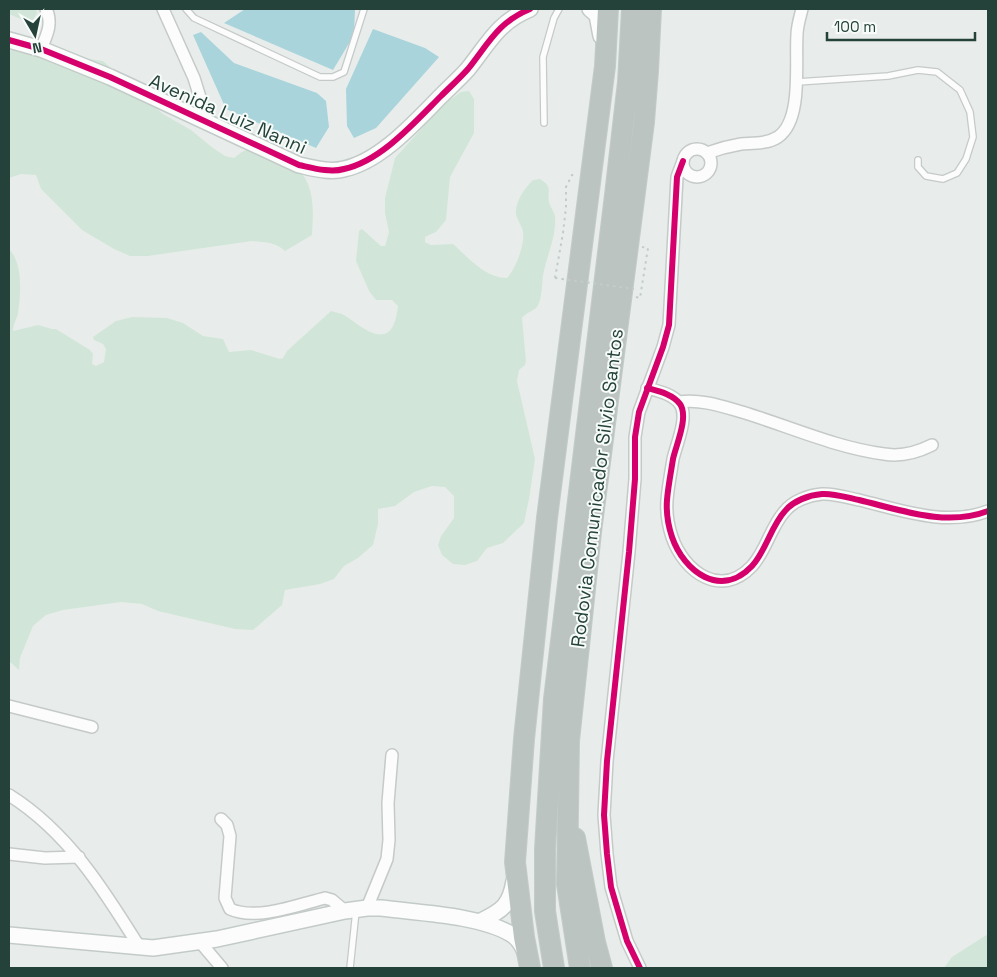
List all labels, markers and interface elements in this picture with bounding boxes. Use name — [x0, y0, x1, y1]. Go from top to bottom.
north arrow — [10, 10, 60, 60]
scale bar — [827, 10, 974, 42]
text: 100 m — [834, 17, 876, 36]
text: N — [31, 38, 43, 57]
street label: Avenida Luiz Nanni — [145, 68, 311, 160]
street label: Rodovia Comunicador Silvio Santos — [565, 327, 629, 649]

